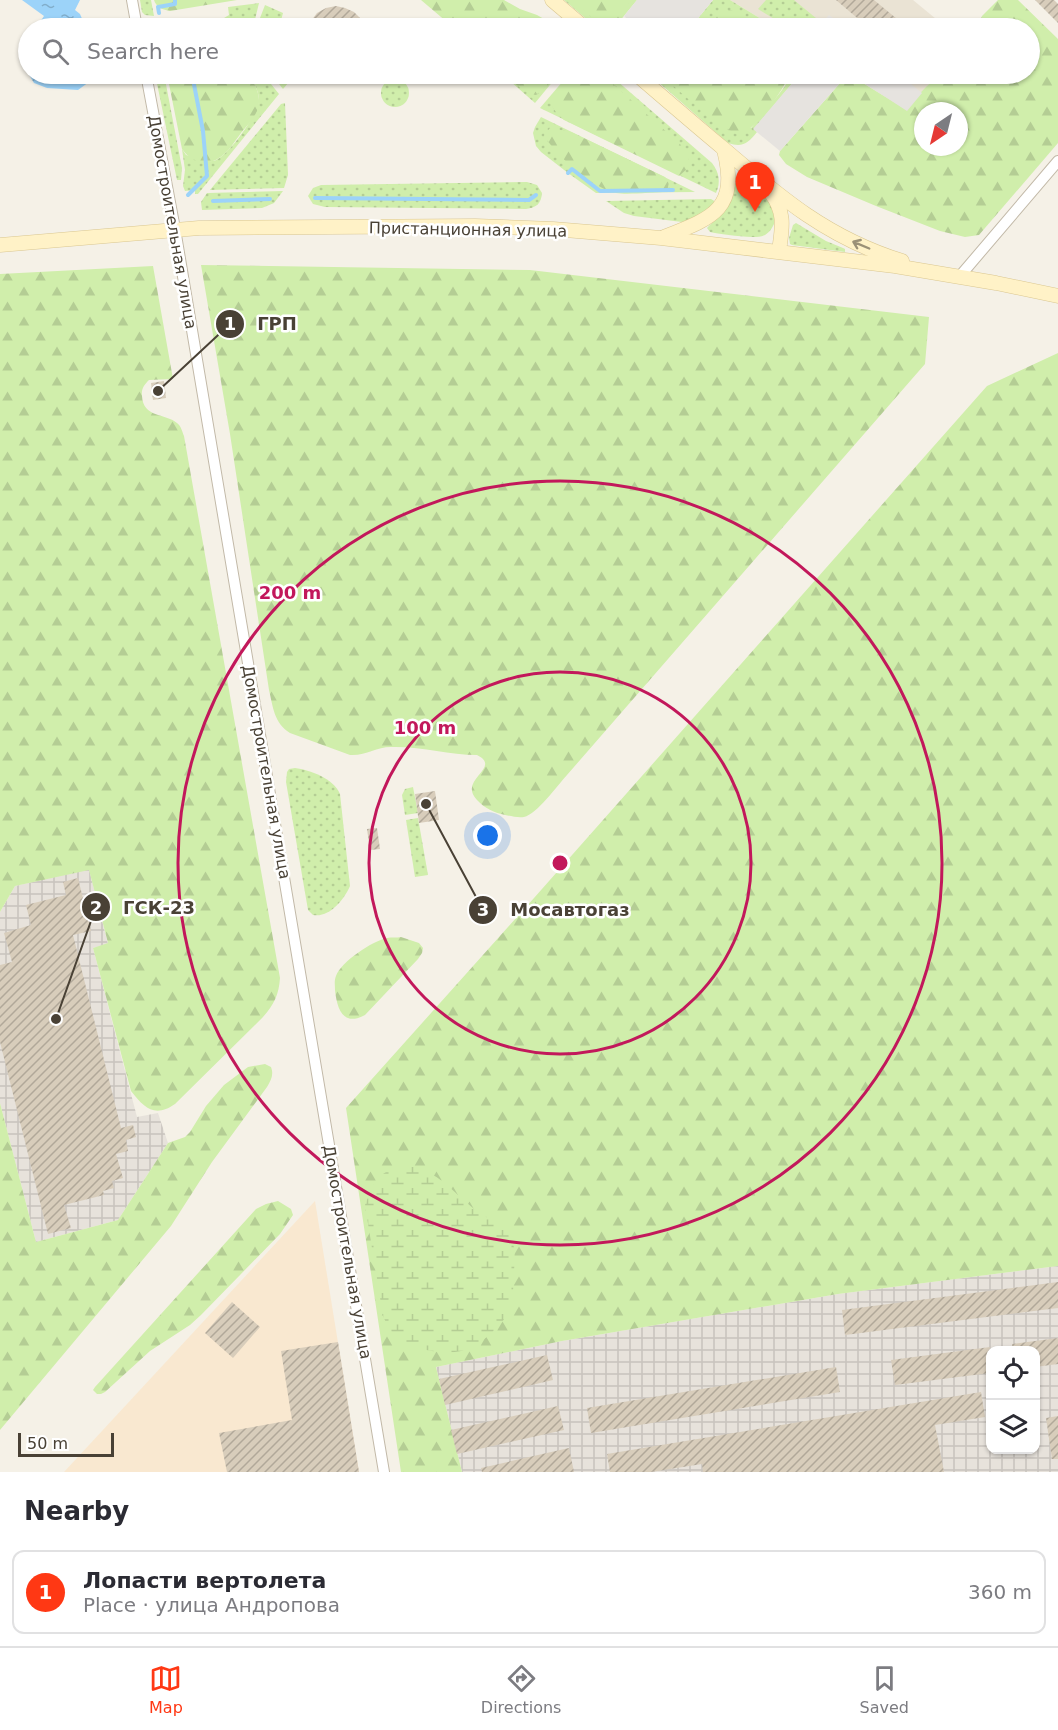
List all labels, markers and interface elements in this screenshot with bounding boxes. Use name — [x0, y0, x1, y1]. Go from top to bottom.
search box — [18, 18, 1040, 84]
icon: search — [39, 35, 72, 68]
text: Search here — [87, 39, 219, 64]
north arrow — [914, 102, 968, 156]
street label: Домостроительная улица — [144, 113, 201, 331]
pin: 1 — [736, 162, 774, 212]
street label: Пристанционная улица — [369, 218, 567, 241]
one-way arrow — [852, 239, 870, 250]
callout: ГРП — [215, 306, 309, 342]
text: 1 — [224, 313, 236, 334]
text: ГРП — [257, 313, 297, 334]
text: 200 m — [259, 582, 321, 603]
street label: Домостроительная улица — [238, 663, 295, 881]
text: 100 m — [394, 717, 456, 738]
your location — [473, 821, 502, 850]
centre of rings — [550, 853, 570, 873]
callout: ГСК-23 — [81, 889, 207, 925]
callout: Мосавтогаз — [468, 892, 642, 928]
text: 2 — [90, 897, 102, 918]
text: ГСК-23 — [123, 897, 195, 918]
text: 3 — [477, 899, 489, 920]
text: Мосавтогаз — [510, 899, 630, 920]
street label: Домостроительная улица — [319, 1143, 376, 1361]
map controls — [986, 1346, 1040, 1454]
button: locate — [986, 1346, 1040, 1400]
button: layers — [986, 1400, 1040, 1454]
scale bar — [18, 1430, 114, 1458]
text: 50 m — [27, 1434, 68, 1453]
text: Nearby — [24, 1496, 129, 1526]
text: Лопасти вертолета — [83, 1568, 326, 1593]
text: 1 — [39, 1580, 52, 1604]
text: 360 m — [968, 1580, 1032, 1604]
text: Place · улица Андропова — [83, 1593, 340, 1617]
tab: Map — [149, 1662, 183, 1717]
tab: Directions — [481, 1662, 561, 1717]
tab: Saved — [860, 1662, 909, 1717]

